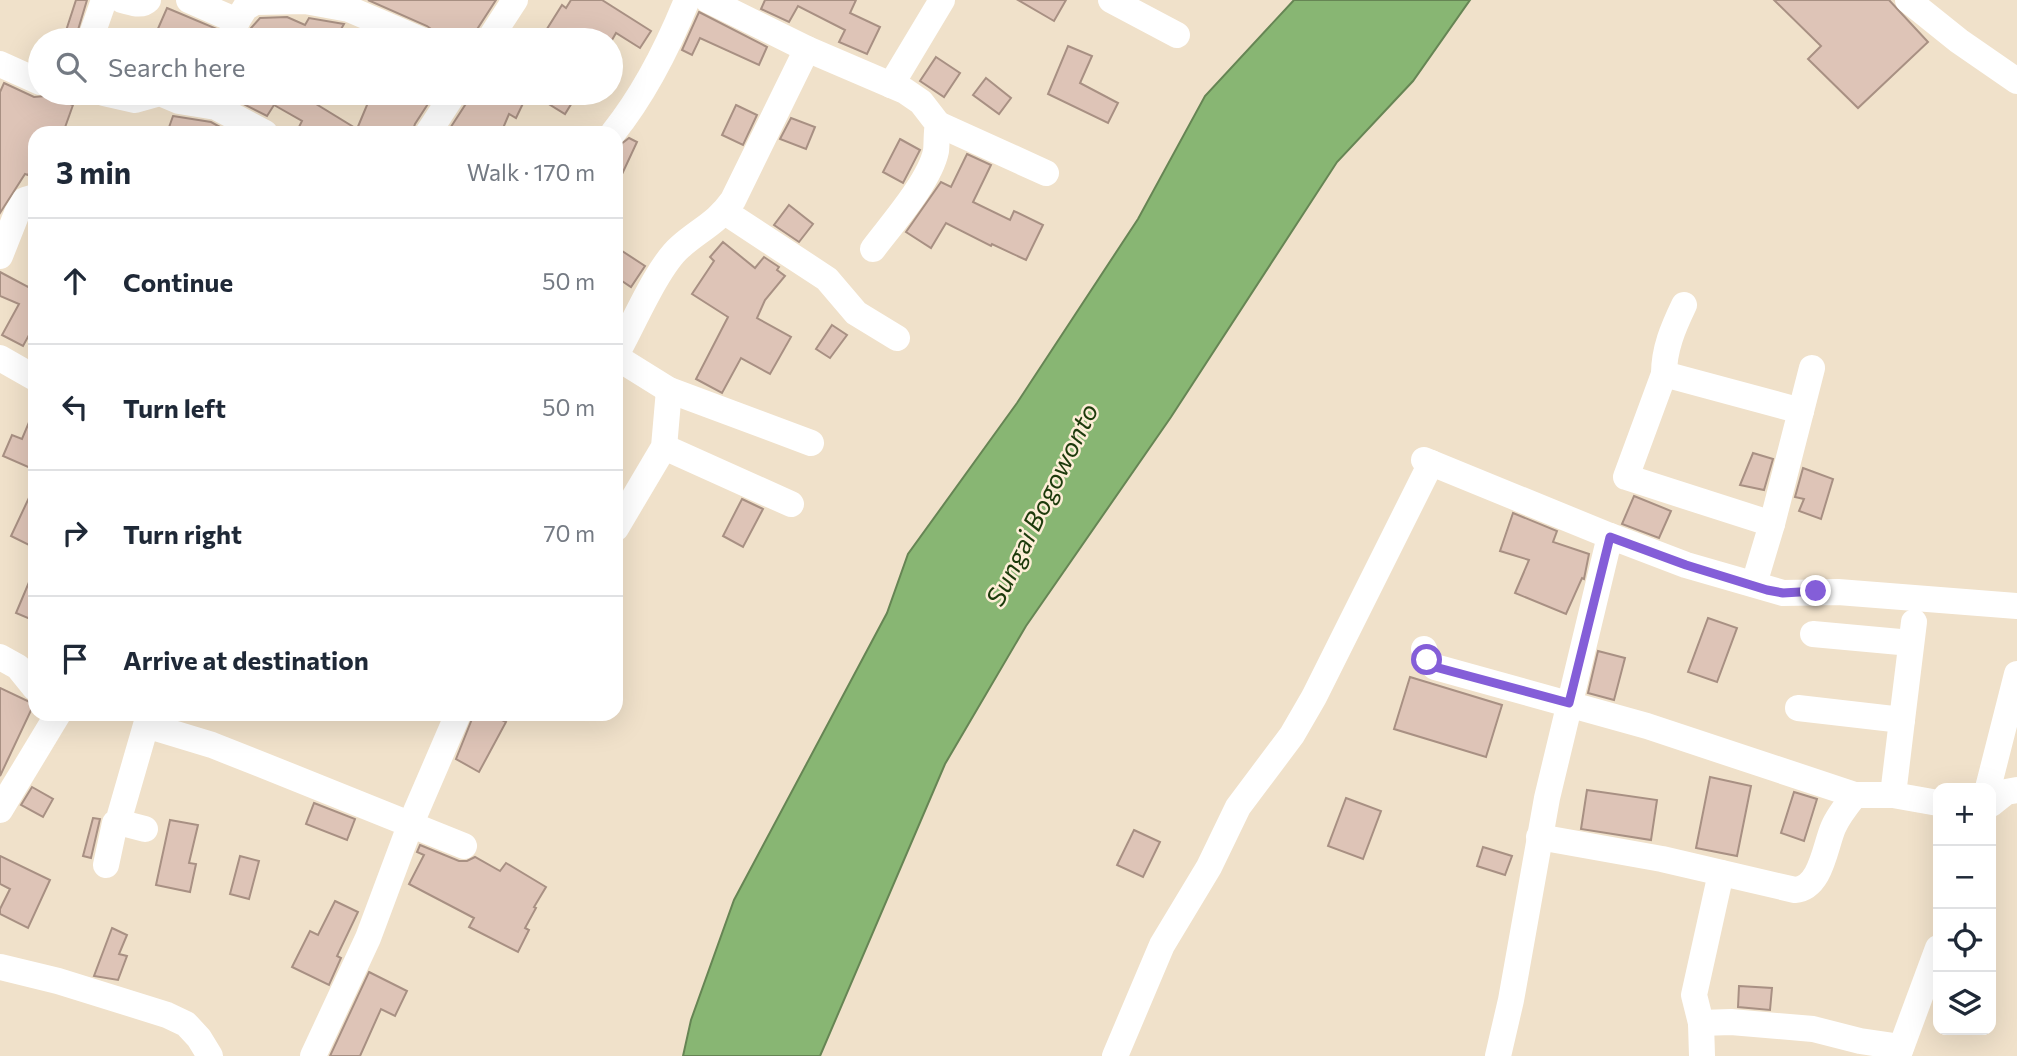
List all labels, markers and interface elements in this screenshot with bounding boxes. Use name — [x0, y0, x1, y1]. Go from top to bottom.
search box — [28, 28, 623, 105]
icon: search — [52, 48, 90, 86]
text: Search here — [108, 51, 246, 82]
text: 3 min — [56, 153, 131, 190]
text: Walk · 170 m — [467, 158, 595, 186]
icon: ahead — [56, 262, 94, 300]
text: Continue — [123, 266, 233, 297]
text: 50 m — [542, 267, 595, 295]
icon: left — [56, 388, 94, 426]
text: Turn left — [123, 392, 226, 423]
text: 50 m — [542, 393, 595, 421]
water label: Sungai Bogowonto — [978, 398, 1104, 610]
icon: right — [56, 514, 94, 552]
text: Turn right — [123, 518, 242, 549]
text: 70 m — [543, 519, 595, 547]
route end — [1800, 575, 1831, 606]
icon: arrive — [56, 640, 94, 678]
text: Arrive at destination — [123, 644, 369, 675]
route start — [1411, 644, 1442, 675]
map controls — [1933, 783, 1996, 1035]
button: + — [1933, 783, 1996, 846]
button: − — [1933, 846, 1996, 909]
button: locate — [1933, 909, 1996, 972]
button: layers — [1933, 972, 1996, 1035]

